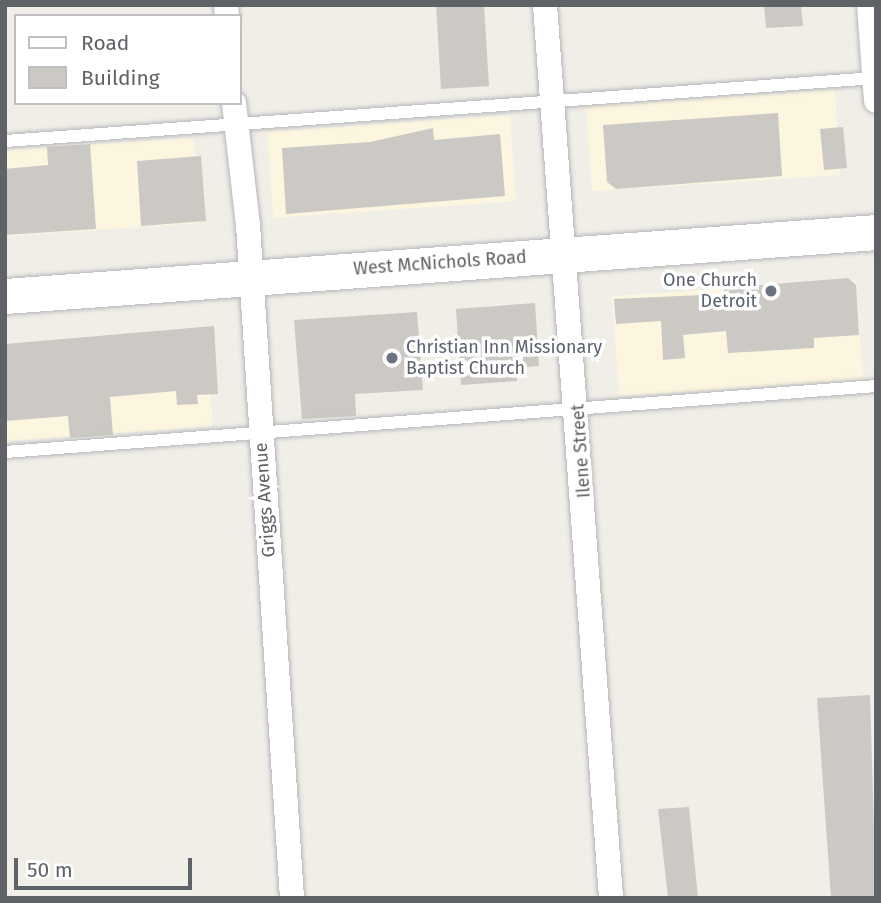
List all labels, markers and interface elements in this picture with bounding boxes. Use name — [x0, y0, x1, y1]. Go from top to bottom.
legend — [14, 14, 242, 105]
text: Road — [81, 30, 129, 56]
text: Building — [81, 65, 160, 91]
street label: West McNichols Road — [353, 246, 527, 280]
place label: One Church Detroit — [663, 270, 757, 312]
marker: One Church Detroit — [763, 283, 779, 299]
place label: Christian Inn Missionary Baptist Church — [406, 337, 602, 380]
marker: Christian Inn Missionary Baptist Church — [384, 350, 400, 366]
street label: Ilene Street — [567, 403, 595, 499]
street label: Griggs Avenue — [250, 442, 280, 558]
scale bar — [18, 844, 196, 888]
text: 50 m — [27, 857, 73, 883]

